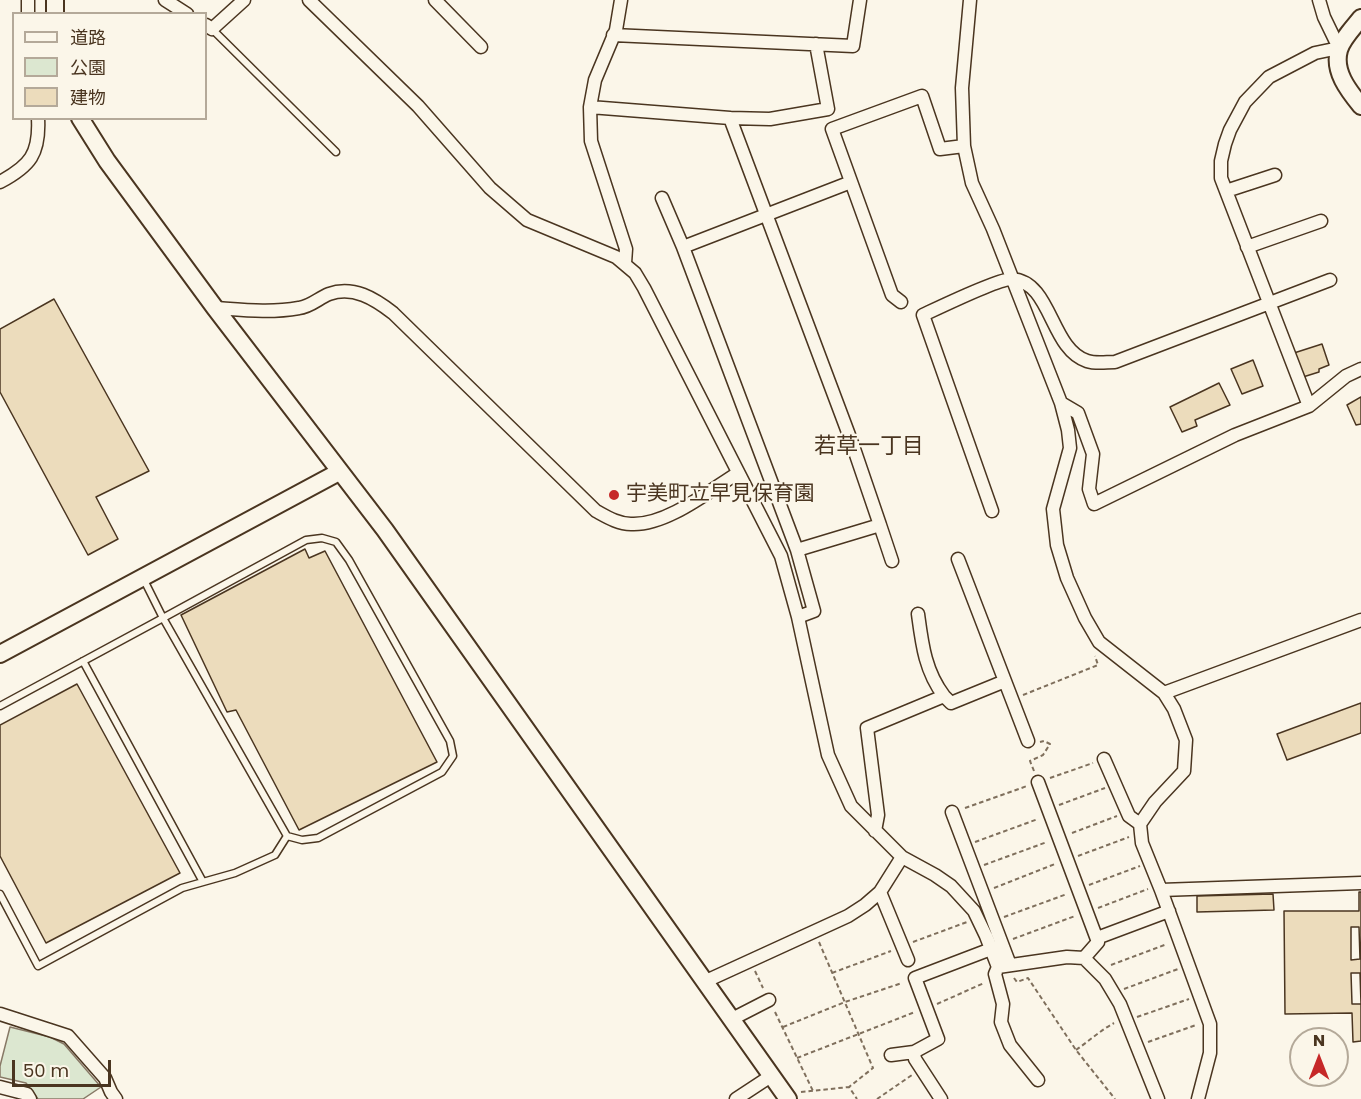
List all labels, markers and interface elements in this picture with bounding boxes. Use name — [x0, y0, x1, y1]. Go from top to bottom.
legend — [12, 12, 207, 120]
text: 道路 — [70, 25, 106, 50]
text: 公園 — [70, 55, 106, 80]
text: 建物 — [70, 85, 106, 110]
district label: 若草一丁目 — [814, 434, 924, 460]
place label: 宇美町立早見保育園 — [626, 482, 815, 508]
marker: 宇美町立早見保育園 — [607, 488, 621, 502]
north arrow — [1289, 1027, 1349, 1087]
text: N — [1313, 1029, 1325, 1052]
scale bar — [15, 1048, 114, 1086]
text: 50 m — [23, 1058, 69, 1083]

